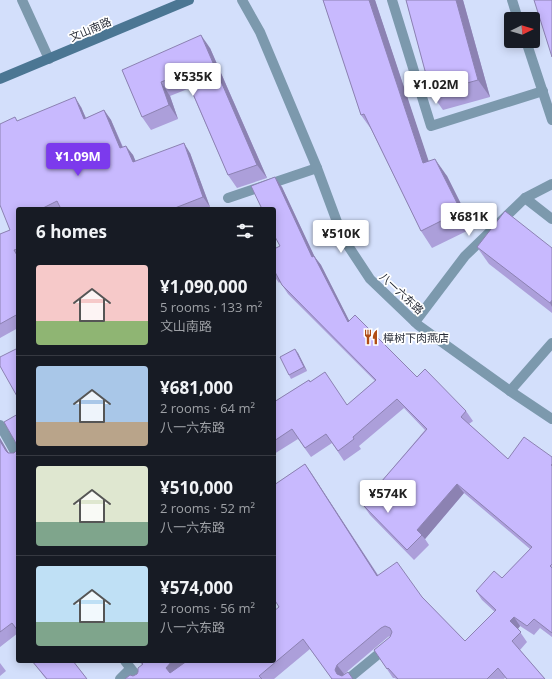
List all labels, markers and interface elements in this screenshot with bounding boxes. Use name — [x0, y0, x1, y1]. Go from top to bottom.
north arrow — [504, 12, 540, 48]
map controls — [504, 12, 540, 48]
street label: 文山南路 — [67, 14, 113, 44]
pin: ¥535K — [165, 63, 221, 97]
text: ¥535K — [174, 67, 212, 85]
pin: ¥1.02M — [403, 71, 469, 105]
text: ¥1.02M — [413, 75, 459, 93]
pin: ¥1.09M — [45, 143, 111, 177]
text: ¥1.09M — [55, 147, 101, 165]
pin: ¥681K — [441, 203, 497, 237]
text: ¥681K — [450, 207, 488, 225]
text: 6 homes — [36, 220, 107, 243]
icon: filters — [234, 220, 256, 242]
pin: ¥510K — [313, 220, 369, 254]
text: ¥510K — [322, 224, 360, 242]
street label: 八一六东路 — [377, 269, 427, 317]
text: ¥1,090,000 — [160, 275, 247, 298]
icon: home — [68, 281, 116, 329]
text: 5 rooms · 133 m² — [160, 298, 262, 316]
text: 文山南路 — [160, 317, 212, 335]
restaurant icon: 樟树下肉燕店 — [362, 328, 380, 346]
place label: 樟树下肉燕店 — [383, 330, 449, 345]
text: ¥681,000 — [160, 376, 233, 399]
icon: home — [68, 382, 116, 430]
text: 2 rooms · 64 m² — [160, 399, 255, 417]
text: 八一六东路 — [160, 418, 225, 436]
text: ¥510,000 — [160, 476, 233, 499]
pin: ¥574K — [360, 480, 416, 514]
icon: home — [68, 482, 116, 530]
text: ¥574K — [369, 484, 407, 502]
text: 2 rooms · 52 m² — [160, 499, 255, 517]
text: 八一六东路 — [160, 518, 225, 536]
text: ¥574,000 — [160, 576, 233, 599]
icon: home — [68, 582, 116, 630]
text: 2 rooms · 56 m² — [160, 599, 255, 617]
text: 八一六东路 — [160, 618, 225, 636]

